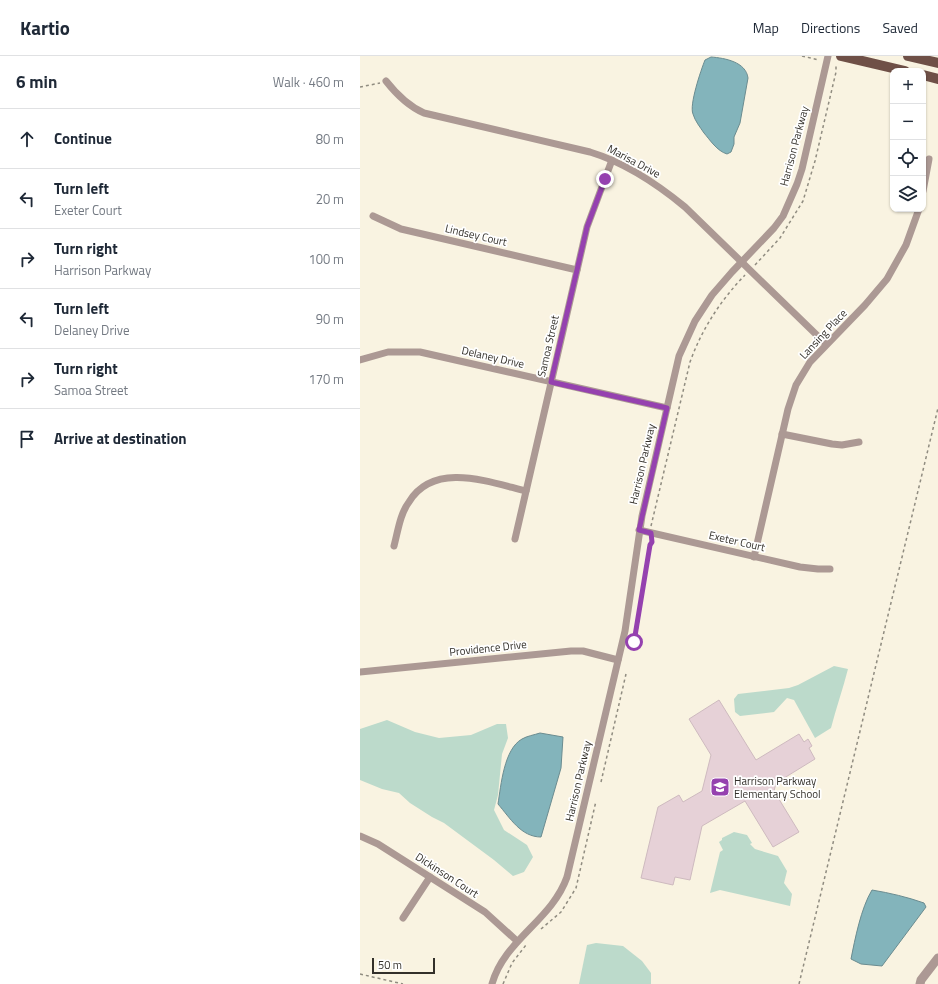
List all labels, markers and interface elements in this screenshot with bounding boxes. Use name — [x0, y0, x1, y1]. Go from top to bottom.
text: Kartio — [20, 13, 70, 42]
text: Map — [753, 17, 779, 38]
text: Directions — [801, 17, 860, 38]
text: Saved — [882, 17, 918, 38]
map controls — [890, 68, 926, 212]
button: + — [890, 68, 926, 104]
text: 6 min — [16, 69, 57, 95]
text: Walk · 460 m — [273, 72, 344, 92]
street label: Harrison Parkway — [776, 103, 813, 188]
button: − — [890, 104, 926, 140]
text: Continue — [54, 127, 112, 150]
icon: ahead — [16, 128, 38, 150]
text: 80 m — [316, 129, 344, 149]
street label: Marisa Drive — [605, 140, 664, 182]
button: locate — [890, 140, 926, 176]
route end — [596, 170, 614, 188]
button: layers — [890, 176, 926, 212]
text: Turn left — [54, 177, 109, 200]
icon: left — [16, 188, 38, 210]
text: 20 m — [316, 189, 344, 209]
text: Exeter Court — [54, 200, 122, 220]
street label: Lindsey Court — [444, 220, 509, 250]
text: Turn right — [54, 237, 118, 260]
icon: right — [16, 248, 38, 270]
text: 100 m — [308, 249, 344, 269]
text: Harrison Parkway — [54, 260, 151, 280]
text: Turn left — [54, 297, 109, 320]
street label: Lansing Place — [796, 305, 851, 363]
icon: left — [16, 308, 38, 330]
text: 90 m — [316, 309, 344, 329]
street label: Samoa Street — [533, 313, 563, 378]
text: Delaney Drive — [54, 320, 129, 340]
street label: Delaney Drive — [460, 342, 526, 372]
text: Turn right — [54, 357, 118, 380]
icon: right — [16, 368, 38, 390]
text: 170 m — [308, 369, 344, 389]
text: Samoa Street — [54, 380, 128, 400]
street label: Harrison Parkway — [625, 421, 659, 506]
text: Arrive at destination — [54, 427, 187, 450]
icon: arrive — [16, 428, 38, 450]
street label: Exeter Court — [707, 527, 767, 555]
route start — [625, 633, 643, 651]
street label: Providence Drive — [449, 636, 528, 660]
street label: Harrison Parkway — [561, 738, 595, 823]
place label: Harrison Parkway Elementary School — [734, 773, 821, 802]
school or university icon: Harrison Parkway Elementary School — [709, 776, 731, 798]
street label: Dickinson Court — [412, 849, 482, 901]
scale bar — [372, 956, 435, 975]
text: 50 m — [378, 957, 402, 973]

